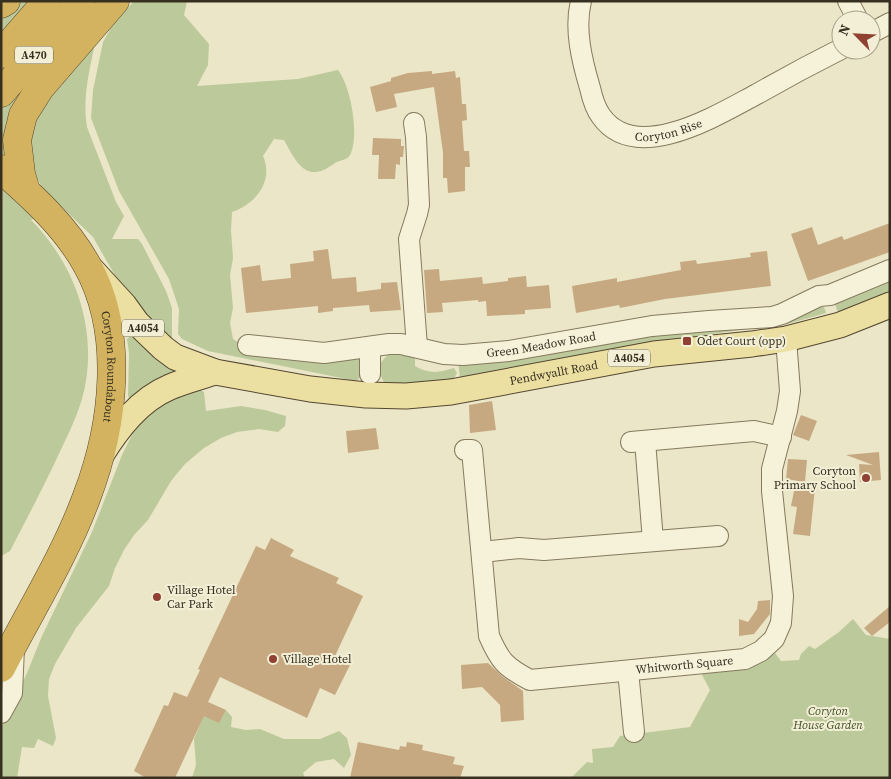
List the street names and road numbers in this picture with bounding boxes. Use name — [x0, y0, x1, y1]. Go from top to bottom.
road number: A470 — [15, 46, 53, 64]
street label: Coryton Rise — [634, 115, 705, 145]
street label: Coryton Roundabout — [97, 309, 120, 424]
road number: A4054 — [122, 319, 164, 336]
street label: Green Meadow Road — [486, 328, 597, 361]
road number: A4054 — [608, 349, 650, 366]
street label: Pendwyallt Road — [508, 357, 599, 389]
street label: Whitworth Square — [635, 652, 734, 678]

